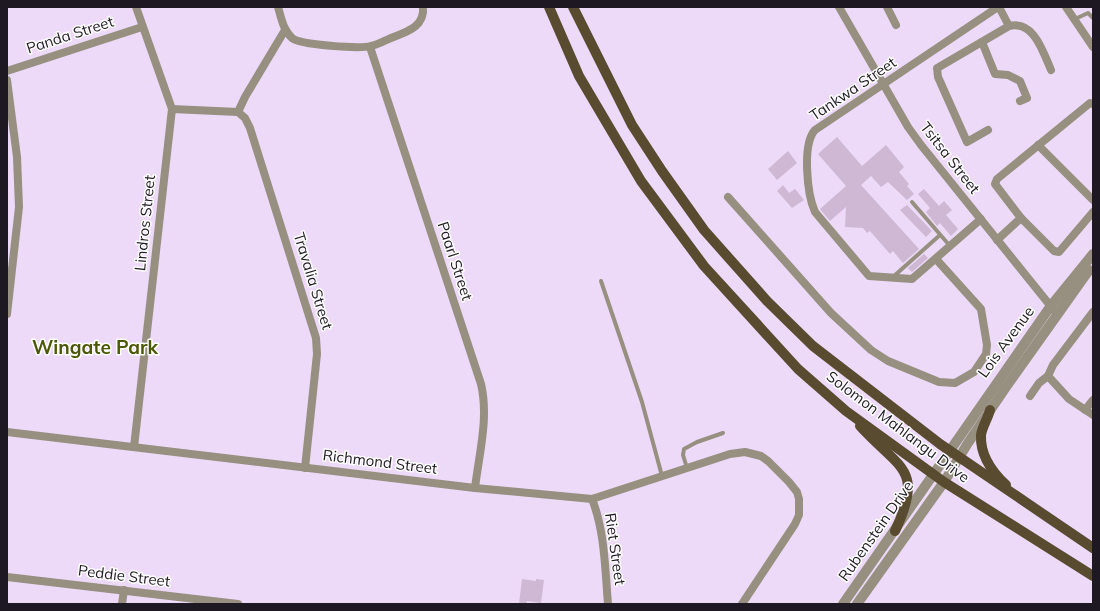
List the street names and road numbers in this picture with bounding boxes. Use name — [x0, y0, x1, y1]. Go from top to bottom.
street label: Panda Street — [24, 11, 116, 58]
street label: Tankwa Street — [806, 53, 900, 125]
street label: Tsitsa Street — [916, 118, 984, 197]
street label: Lindros Street — [130, 174, 159, 272]
street label: Paarl Street — [434, 219, 477, 303]
street label: Travalia Street — [290, 230, 337, 332]
street label: Lois Avenue — [973, 302, 1038, 381]
street label: Solomon Mahlangu Drive — [823, 367, 974, 487]
street label: Richmond Street — [322, 445, 438, 478]
street label: Rubenstein Drive — [834, 477, 917, 585]
street label: Riet Street — [601, 512, 630, 586]
street label: Peddie Street — [77, 560, 171, 591]

